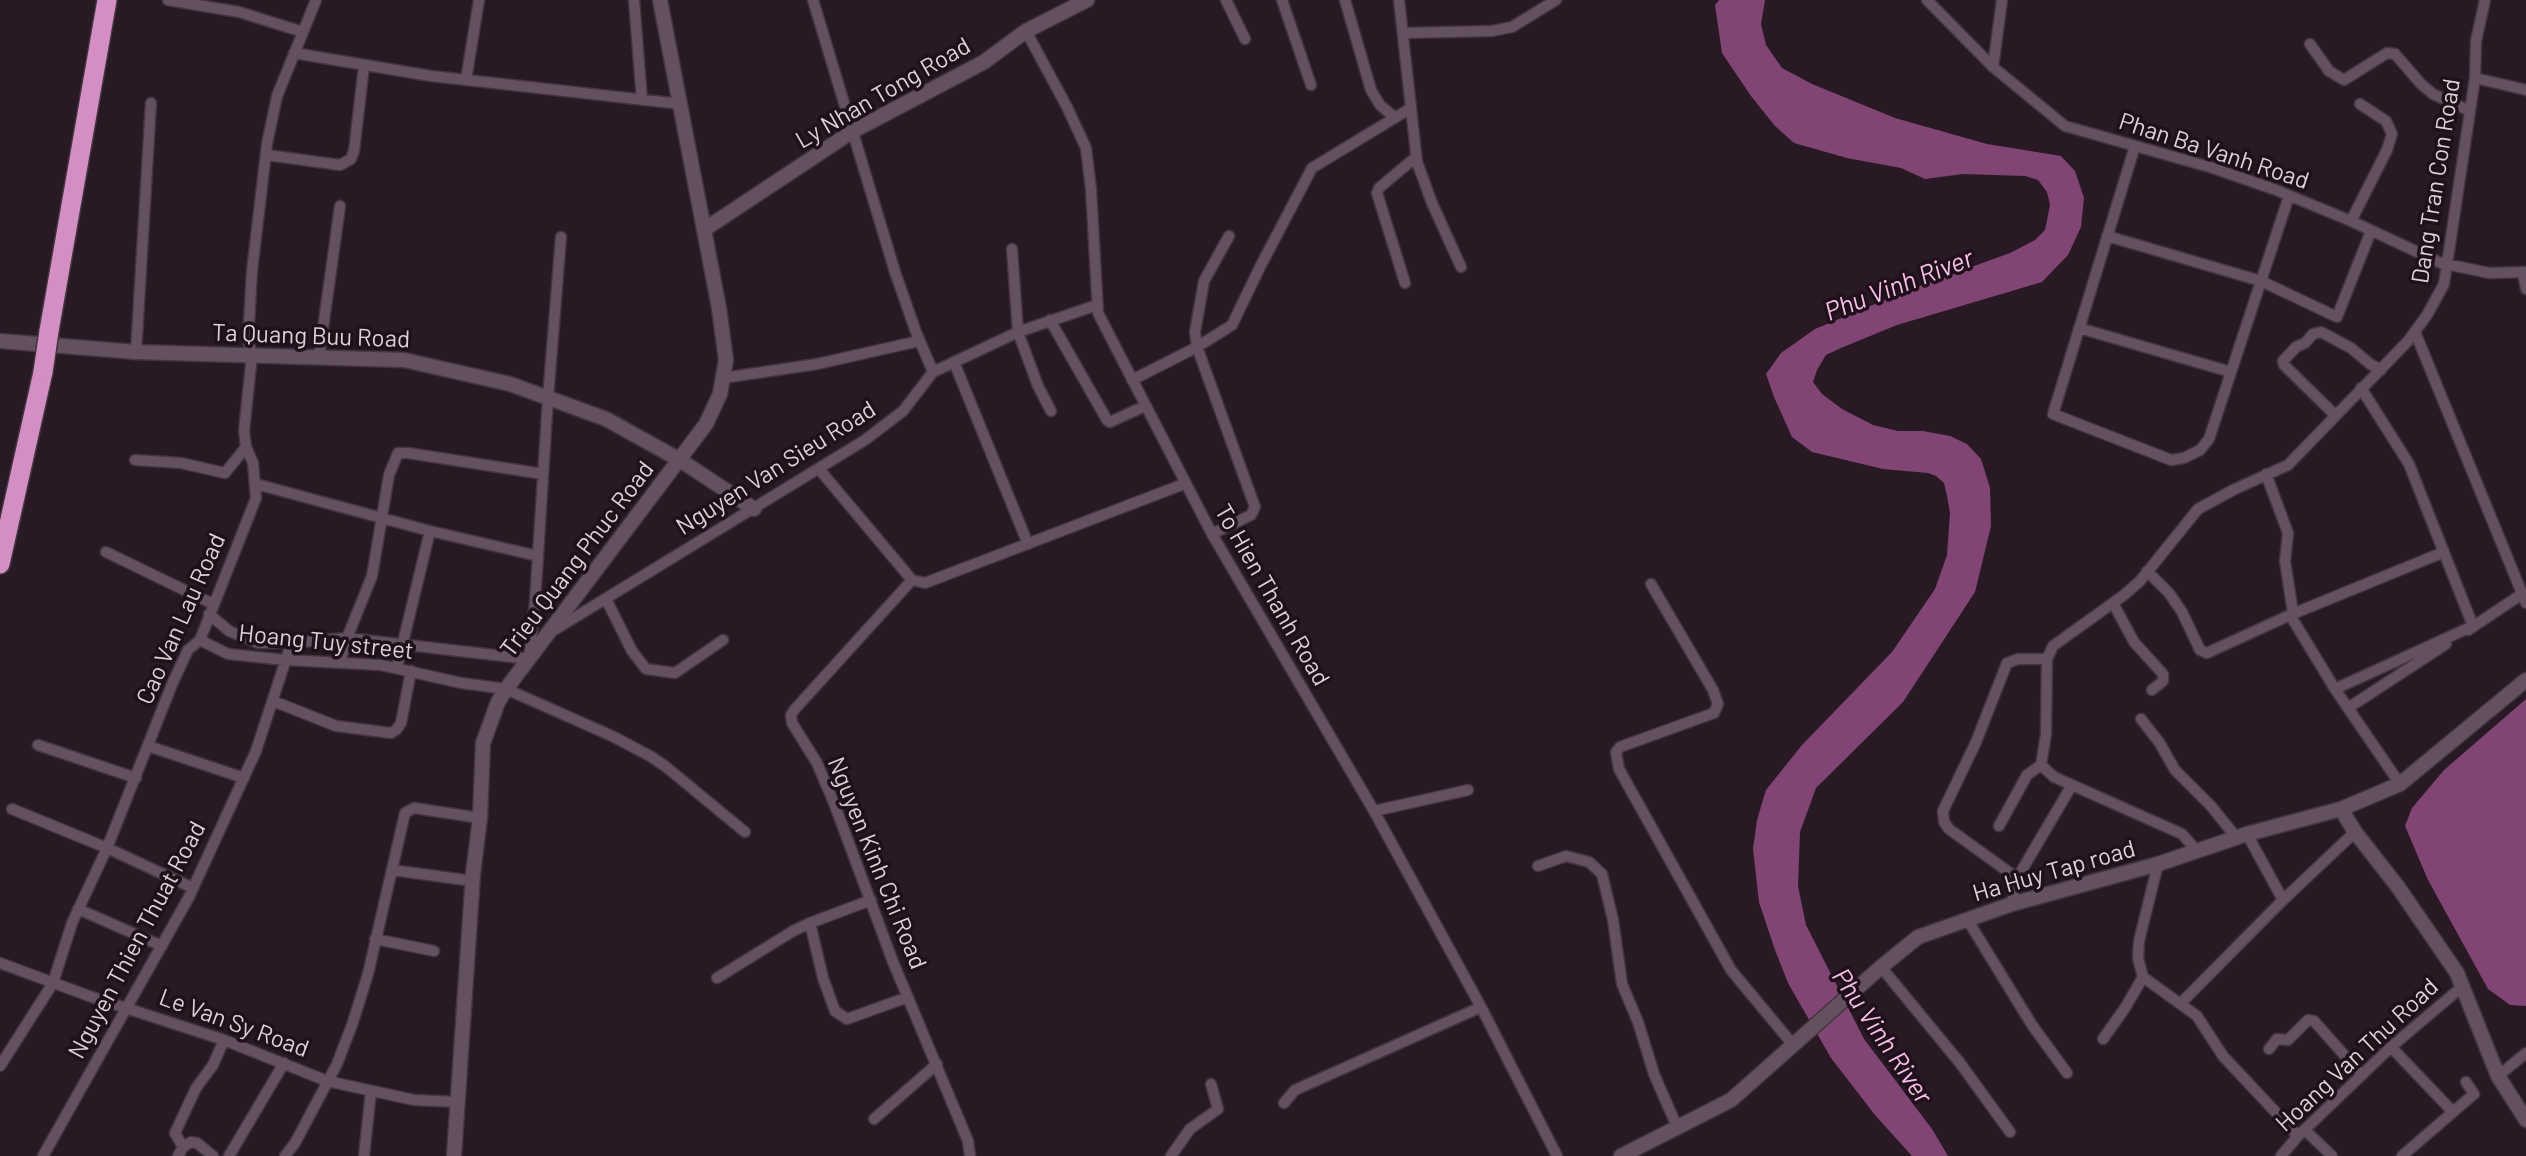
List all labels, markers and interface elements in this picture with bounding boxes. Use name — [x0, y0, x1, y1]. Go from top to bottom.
street label: Ly Nhan Tong Road — [790, 31, 976, 155]
street label: Dang Tran Con Road — [2406, 77, 2466, 285]
street label: Phan Ba Vanh Road — [2115, 107, 2313, 195]
water label: Phu Vinh River — [1820, 242, 1978, 328]
street label: Ta Quang Buu Road — [211, 318, 411, 354]
street label: Nguyen Van Sieu Road — [671, 395, 881, 541]
street label: Trieu Quang Phuc Road — [494, 455, 660, 663]
street label: To Hien Thanh Road — [1208, 499, 1336, 691]
street label: Cao Van Lau Road — [130, 529, 232, 709]
street label: Hoang Tuy street — [237, 618, 415, 666]
street label: Nguyen Kinh Chi Road — [821, 753, 933, 973]
street label: Nguyen Thien Thuat Road — [62, 816, 212, 1064]
street label: Ha Huy Tap road — [1969, 834, 2139, 908]
water label: Phu Vinh River — [1825, 962, 1939, 1110]
street label: Hoang Van Thu Road — [2270, 972, 2444, 1138]
street label: Le Van Sy Road — [155, 983, 313, 1063]

